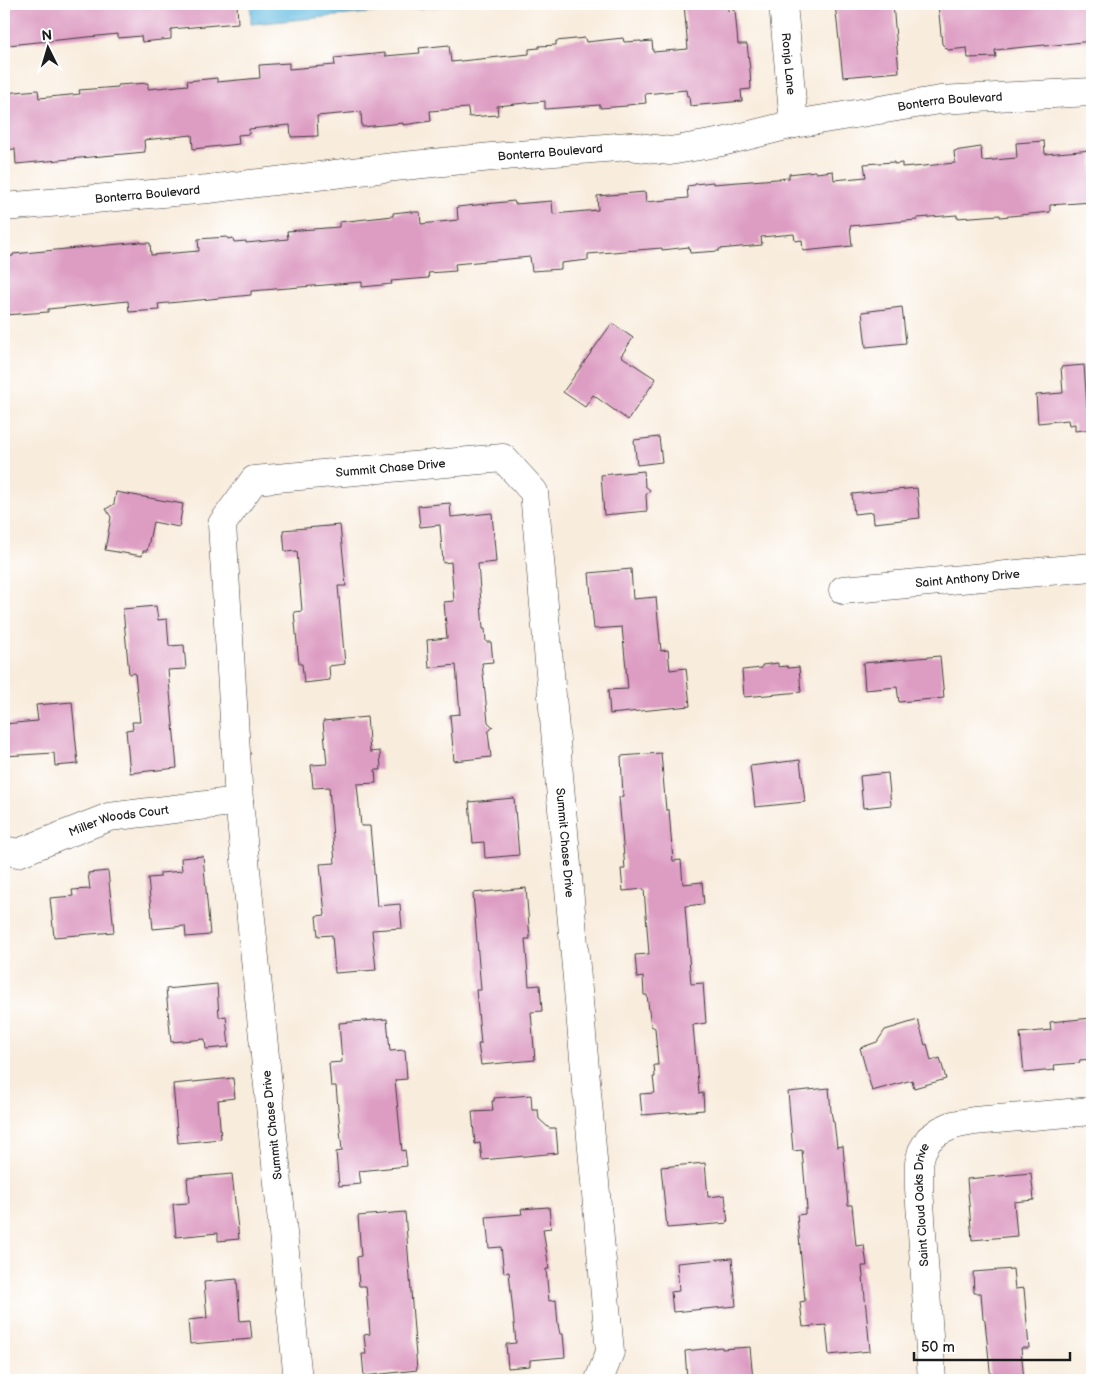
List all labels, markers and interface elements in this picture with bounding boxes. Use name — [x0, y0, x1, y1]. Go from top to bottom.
north arrow — [22, 22, 72, 72]
text: N — [41, 27, 53, 44]
street label: Ronja Lane — [778, 32, 798, 96]
street label: Bonterra Boulevard — [896, 90, 1003, 115]
street label: Bonterra Boulevard — [497, 141, 604, 165]
street label: Bonterra Boulevard — [94, 183, 201, 207]
street label: Summit Chase Drive — [335, 456, 446, 481]
street label: Saint Anthony Drive — [915, 567, 1020, 591]
street label: Summit Chase Drive — [552, 787, 577, 898]
street label: Miller Woods Court — [67, 803, 170, 840]
street label: Summit Chase Drive — [259, 1069, 286, 1180]
street label: Saint Cloud Oaks Drive — [912, 1140, 933, 1267]
scale bar — [914, 1329, 1070, 1361]
text: 50 m — [921, 1338, 955, 1357]

